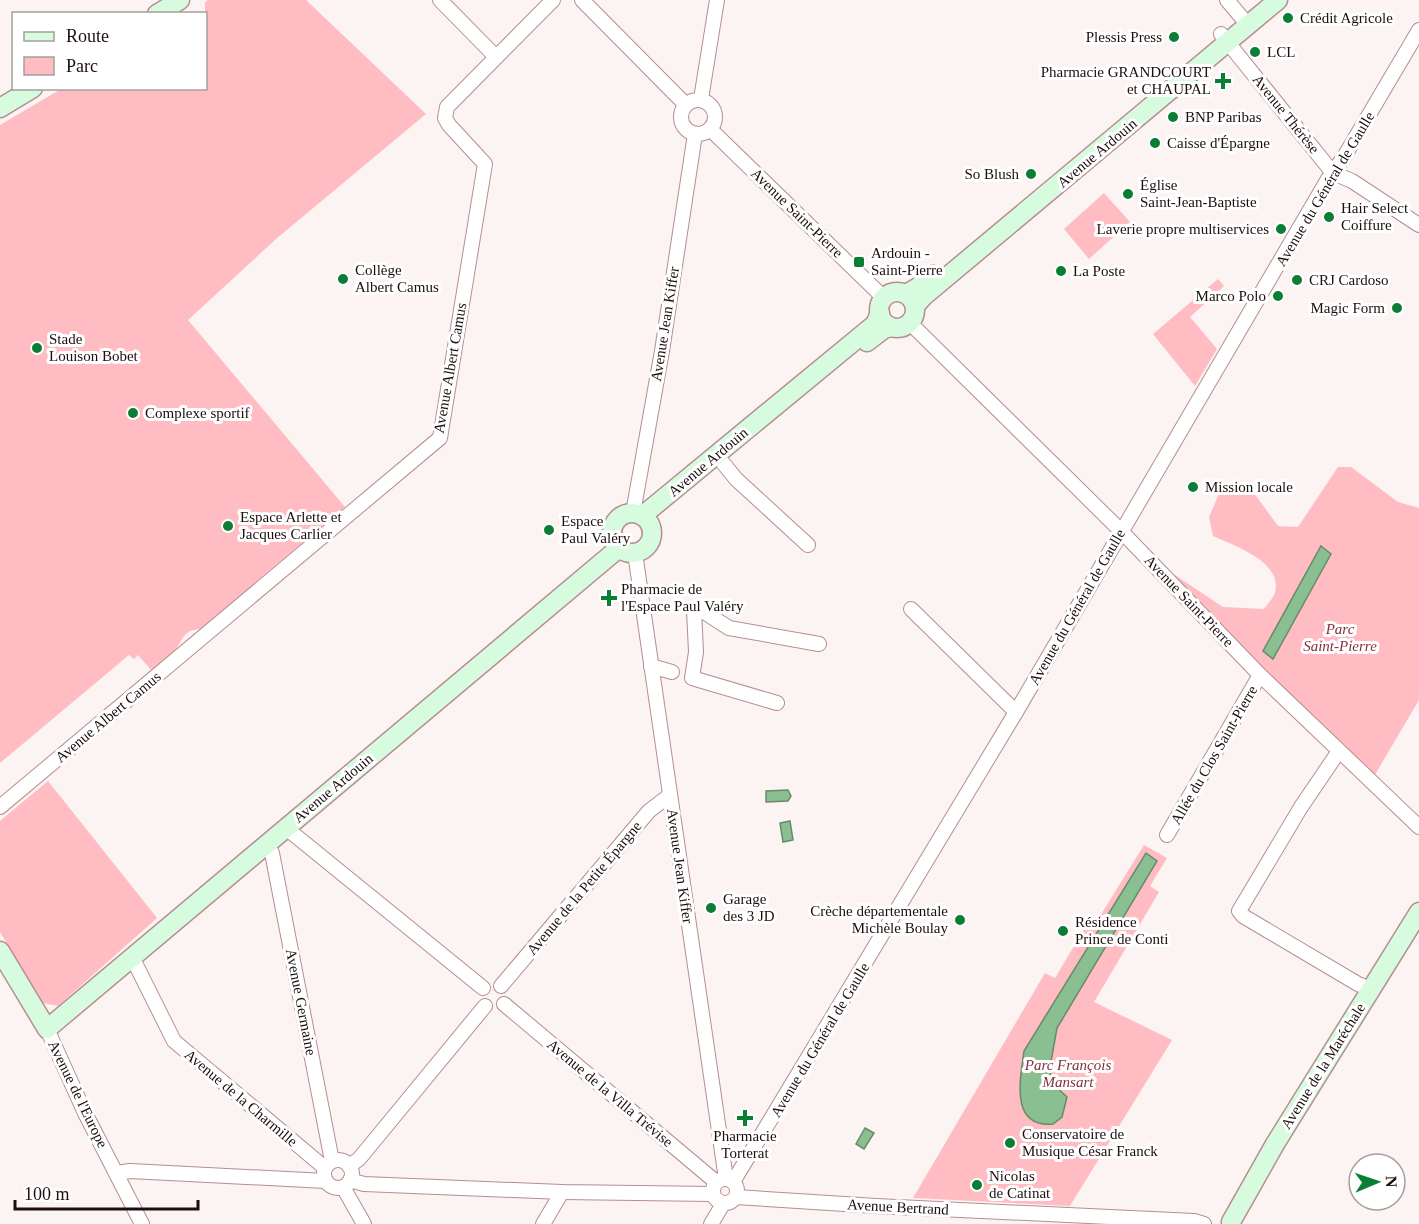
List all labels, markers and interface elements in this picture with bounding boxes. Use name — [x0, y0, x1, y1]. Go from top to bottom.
place label: Crédit Agricole — [1300, 10, 1393, 26]
marker: Crédit Agricole — [1281, 11, 1295, 25]
legend — [12, 12, 207, 90]
text: Route — [66, 26, 109, 46]
place label: Plessis Press — [1086, 29, 1162, 45]
marker: Plessis Press — [1167, 30, 1181, 44]
place label: LCL — [1267, 44, 1295, 60]
marker: LCL — [1248, 45, 1262, 59]
text: Parc — [66, 56, 98, 76]
place label: Pharmacie GRANDCOURT et CHAUPAL — [1041, 64, 1211, 97]
street label: Avenue Thérèse — [1249, 71, 1323, 157]
marker: Pharmacie GRANDCOURT et CHAUPAL — [1216, 74, 1230, 88]
place label: BNP Paribas — [1185, 109, 1262, 125]
street label: Avenue du Général de Gaulle — [1273, 109, 1378, 269]
marker: BNP Paribas — [1166, 110, 1180, 124]
street label: Avenue Ardouin — [1054, 115, 1140, 191]
place label: Caisse d'Épargne — [1167, 135, 1270, 151]
marker: Caisse d'Épargne — [1148, 136, 1162, 150]
street label: Avenue Saint-Pierre — [748, 165, 846, 261]
place label: So Blush — [964, 166, 1019, 182]
marker: So Blush — [1024, 167, 1038, 181]
place label: Église Saint-Jean-Baptiste — [1140, 177, 1257, 210]
marker: Église Saint-Jean-Baptiste — [1121, 187, 1135, 201]
place label: Hair Select Coiffure — [1341, 200, 1409, 233]
marker: Hair Select Coiffure — [1322, 210, 1336, 224]
place label: Laverie propre multiservices — [1097, 221, 1269, 237]
marker: Laverie propre multiservices — [1274, 222, 1288, 236]
place label: Ardouin - Saint-Pierre — [871, 245, 943, 278]
marker: Ardouin - Saint-Pierre — [852, 255, 866, 269]
place label: Collège Albert Camus — [355, 262, 439, 295]
place label: La Poste — [1073, 263, 1125, 279]
marker: La Poste — [1054, 264, 1068, 278]
street label: Avenue Jean Kiffer — [648, 265, 682, 383]
marker: Collège Albert Camus — [336, 272, 350, 286]
place label: CRJ Cardoso — [1309, 272, 1389, 288]
marker: CRJ Cardoso — [1290, 273, 1304, 287]
place label: Marco Polo — [1196, 288, 1266, 304]
marker: Marco Polo — [1271, 289, 1285, 303]
place label: Magic Form — [1310, 300, 1385, 316]
street label: Avenue Albert Camus — [431, 301, 469, 434]
marker: Magic Form — [1390, 301, 1404, 315]
place label: Stade Louison Bobet — [49, 331, 139, 364]
marker: Stade Louison Bobet — [30, 341, 44, 355]
place label: Complexe sportif — [145, 405, 250, 421]
marker: Complexe sportif — [126, 406, 140, 420]
street label: Avenue Ardouin — [665, 424, 751, 500]
place label: Mission locale — [1205, 479, 1293, 495]
marker: Mission locale — [1186, 480, 1200, 494]
place label: Espace Arlette et Jacques Carlier — [240, 509, 342, 542]
place label: Espace Paul Valéry — [561, 513, 631, 546]
marker: Espace Arlette et Jacques Carlier — [221, 519, 235, 533]
marker: Espace Paul Valéry — [542, 523, 556, 537]
street label: Avenue du Général de Gaulle — [1026, 526, 1128, 688]
street label: Avenue Saint-Pierre — [1141, 552, 1237, 650]
place label: Pharmacie de l'Espace Paul Valéry — [621, 581, 744, 614]
marker: Pharmacie de l'Espace Paul Valéry — [602, 591, 616, 605]
park label: Parc Saint-Pierre — [1303, 621, 1377, 654]
street label: Avenue Albert Camus — [52, 668, 164, 766]
street label: Allée du Clos Saint-Pierre — [1168, 682, 1261, 827]
street label: Avenue Ardouin — [290, 750, 376, 826]
street label: Avenue Jean Kiffer — [664, 807, 696, 925]
street label: Avenue de la Petite Épargne — [523, 818, 645, 958]
place label: Garage des 3 JD — [723, 891, 775, 924]
marker: Garage des 3 JD — [704, 901, 718, 915]
place label: Crèche départementale Michèle Boulay — [810, 903, 948, 936]
marker: Crèche départementale Michèle Boulay — [953, 913, 967, 927]
place label: Résidence Prince de Conti — [1075, 914, 1168, 947]
marker: Résidence Prince de Conti — [1056, 924, 1070, 938]
street label: Avenue Germaine — [283, 947, 319, 1057]
street label: Avenue du Général de Gaulle — [768, 960, 873, 1120]
street label: Avenue de la Maréchale — [1278, 1000, 1368, 1132]
street label: Avenue de la Villa Trévise — [544, 1036, 676, 1150]
street label: Avenue de l'Europe — [45, 1038, 111, 1151]
street label: Avenue de la Charmille — [182, 1046, 301, 1150]
park label: Parc François Mansart — [1024, 1057, 1111, 1090]
marker: Pharmacie Torterat — [738, 1111, 752, 1125]
place label: Conservatoire de Musique César Franck — [1022, 1126, 1158, 1159]
place label: Pharmacie Torterat — [713, 1128, 777, 1161]
marker: Conservatoire de Musique César Franck — [1003, 1136, 1017, 1150]
north arrow — [1347, 1152, 1407, 1212]
place label: Nicolas de Catinat — [989, 1168, 1051, 1201]
scale bar — [15, 1173, 198, 1211]
text: N — [1383, 1175, 1400, 1188]
marker: Nicolas de Catinat — [970, 1178, 984, 1192]
text: 100 m — [24, 1184, 70, 1204]
street label: Avenue Bertrand — [847, 1196, 950, 1218]

